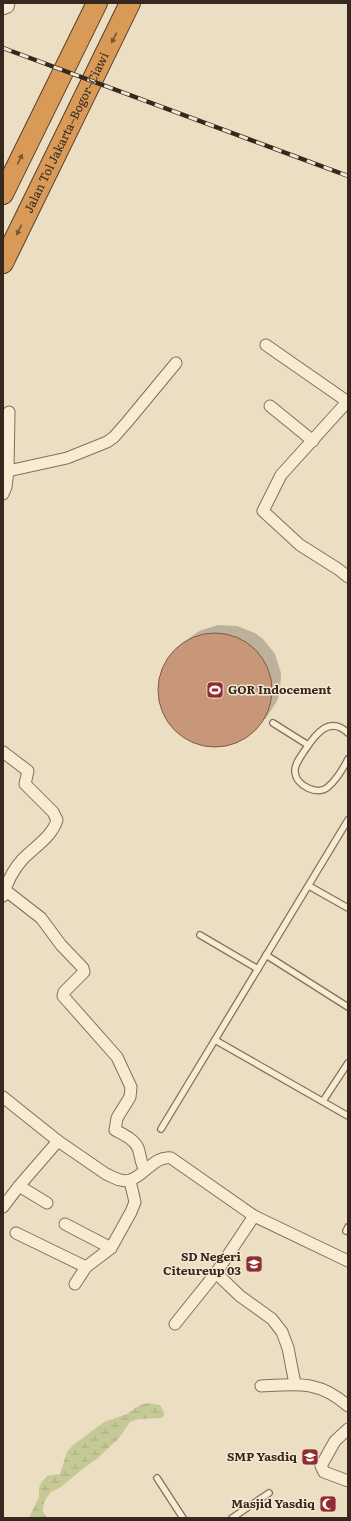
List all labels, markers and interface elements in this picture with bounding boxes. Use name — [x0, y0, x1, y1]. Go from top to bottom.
one-way arrow — [110, 32, 117, 44]
street label: Jalan Tol Jakarta–Bogor–Ciawi — [19, 49, 113, 216]
one-way arrow — [17, 154, 23, 165]
one-way arrow — [16, 225, 22, 236]
sports icon: GOR Indocement — [205, 680, 225, 700]
place label: GOR Indocement — [228, 680, 332, 698]
place label: SD Negeri Citeureup 03 — [163, 1247, 242, 1279]
school or university icon: SD Negeri Citeureup 03 — [244, 1254, 264, 1274]
place label: SMP Yasdiq — [227, 1447, 297, 1465]
school or university icon: SMP Yasdiq — [300, 1447, 320, 1467]
place label: Masjid Yasdiq — [231, 1494, 315, 1512]
mosque icon: Masjid Yasdiq — [318, 1494, 338, 1514]

